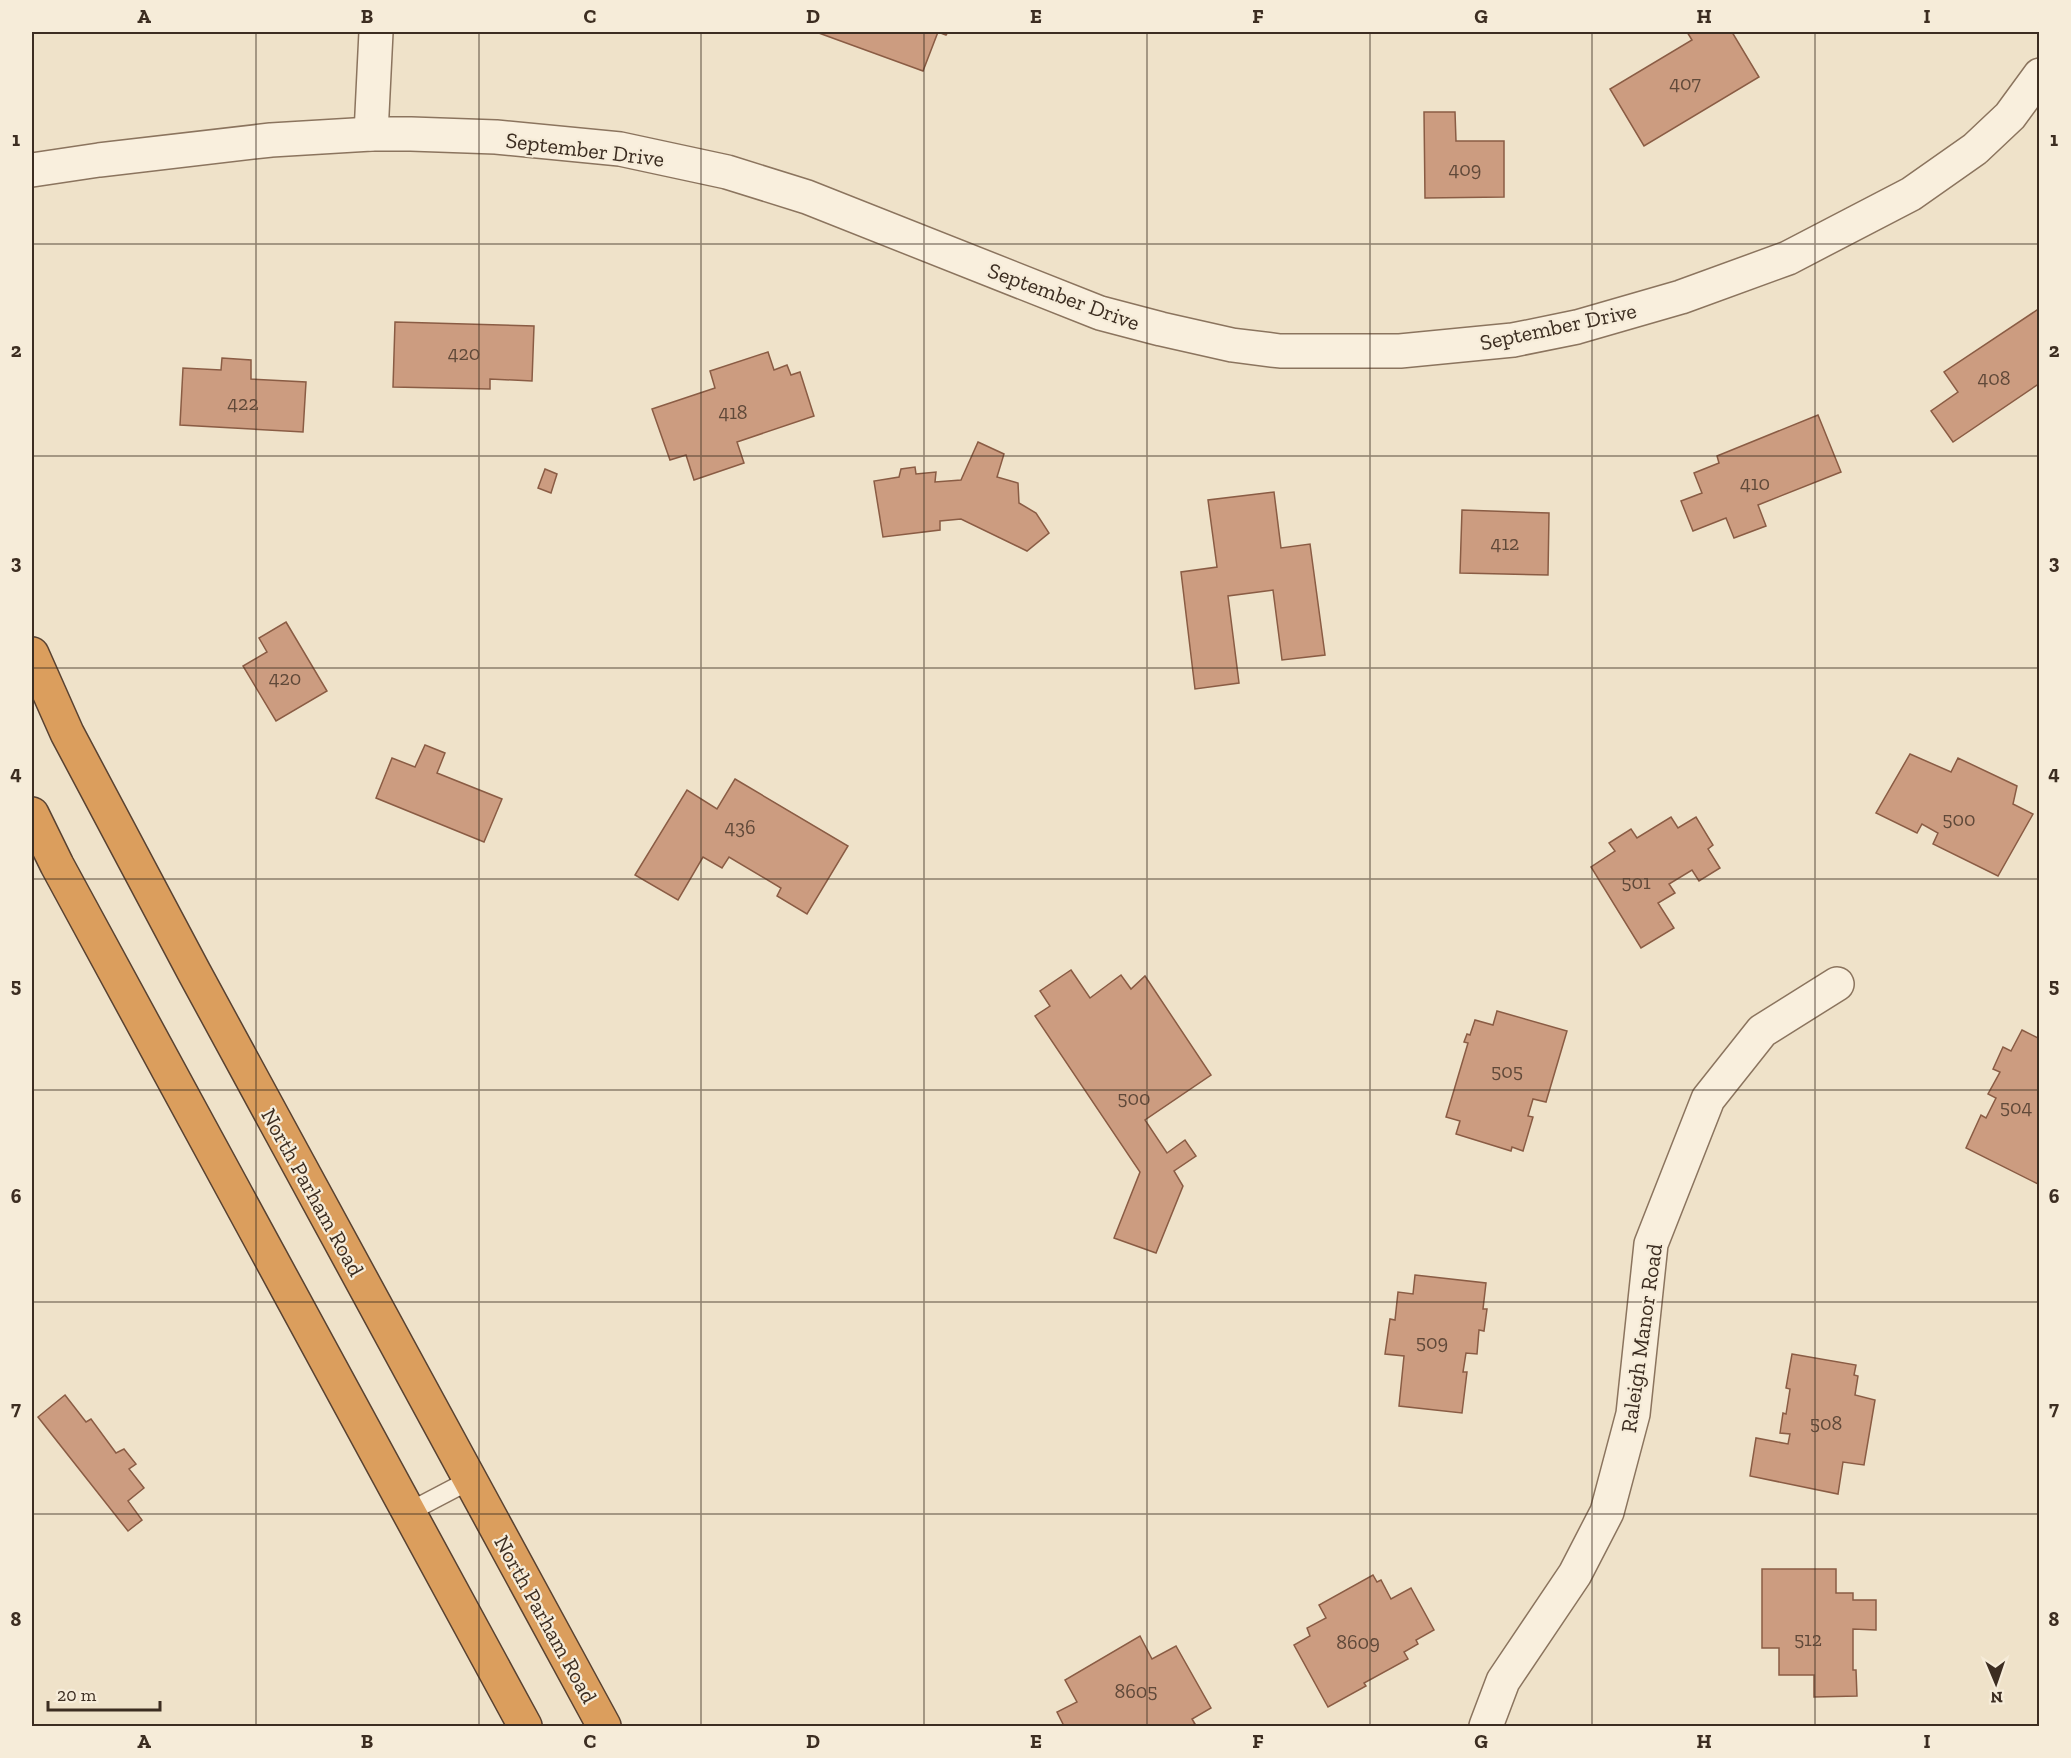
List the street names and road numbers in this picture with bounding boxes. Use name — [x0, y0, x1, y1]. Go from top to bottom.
street label: September Drive — [504, 126, 666, 173]
street label: September Drive — [984, 257, 1143, 336]
street label: September Drive — [1477, 297, 1639, 356]
street label: North Parham Road — [255, 1103, 370, 1281]
street label: Raleigh Manor Road — [1615, 1242, 1668, 1434]
street label: North Parham Road — [488, 1530, 603, 1708]

